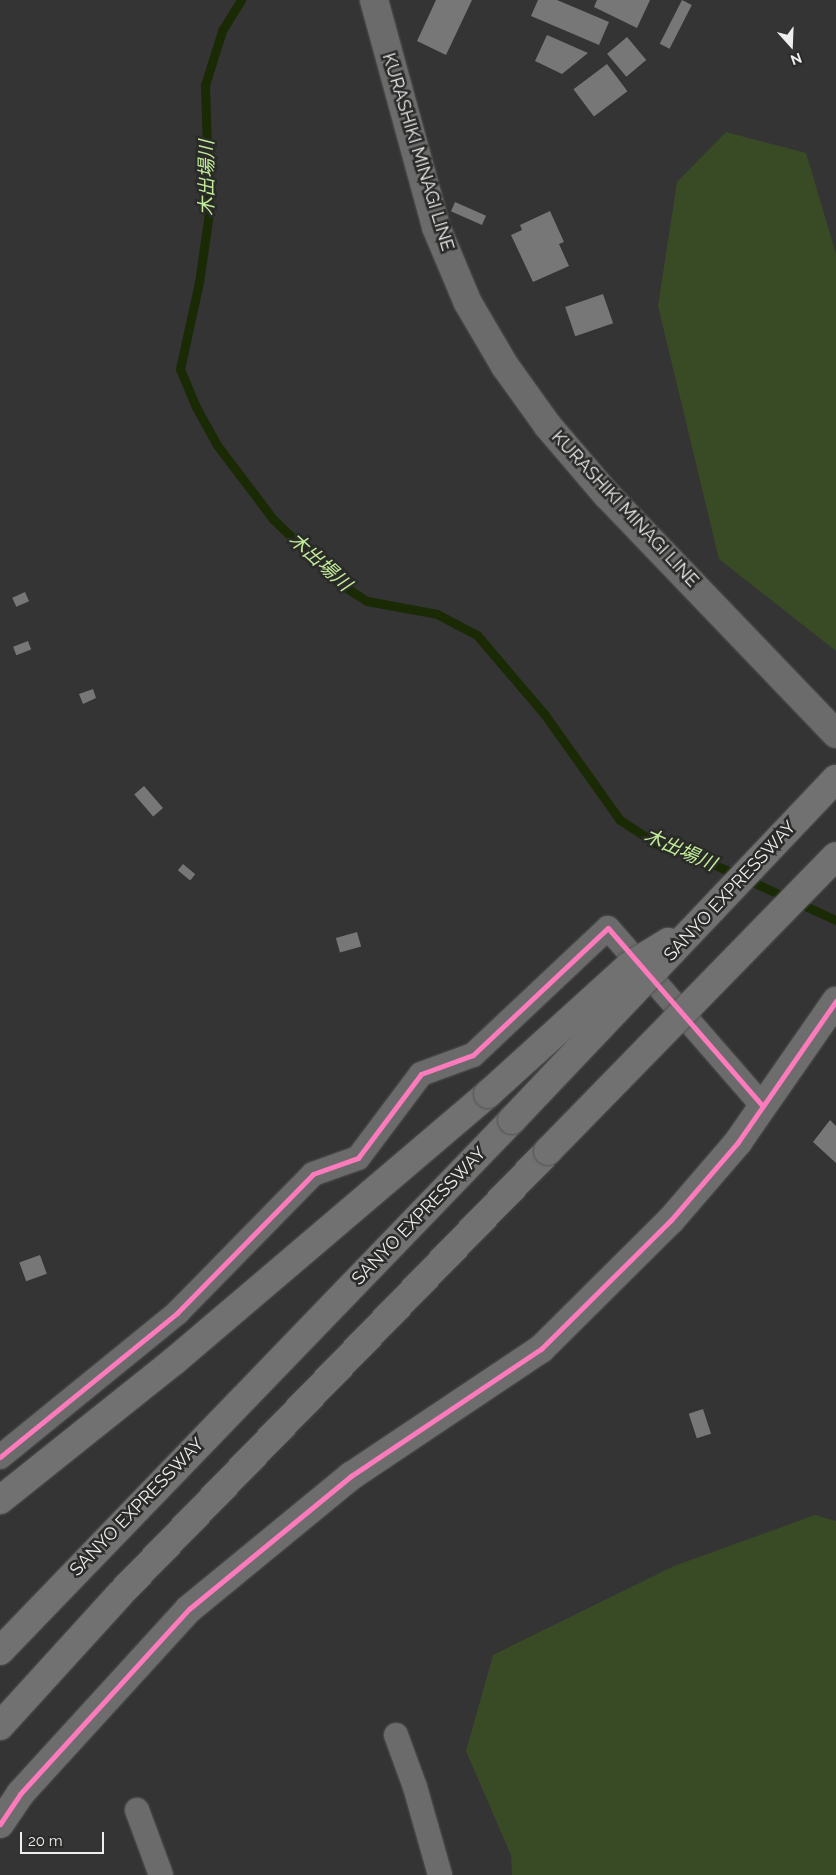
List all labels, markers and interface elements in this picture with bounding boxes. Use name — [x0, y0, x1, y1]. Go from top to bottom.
north arrow — [766, 20, 816, 70]
street label: KURASHIKI MINAGI LINE — [378, 50, 458, 254]
text: N — [788, 50, 804, 68]
water label: 木出場川 — [196, 140, 218, 216]
street label: KURASHIKI MINAGI LINE — [547, 426, 703, 592]
water label: 木出場川 — [284, 528, 356, 596]
street label: SANYO EXPRESSWAY — [659, 816, 801, 966]
water label: 木出場川 — [641, 824, 719, 876]
street label: SANYO EXPRESSWAY — [347, 1142, 491, 1290]
street label: SANYO EXPRESSWAY — [65, 1433, 209, 1581]
scale bar — [22, 1822, 106, 1854]
text: 20 m — [28, 1832, 63, 1850]

